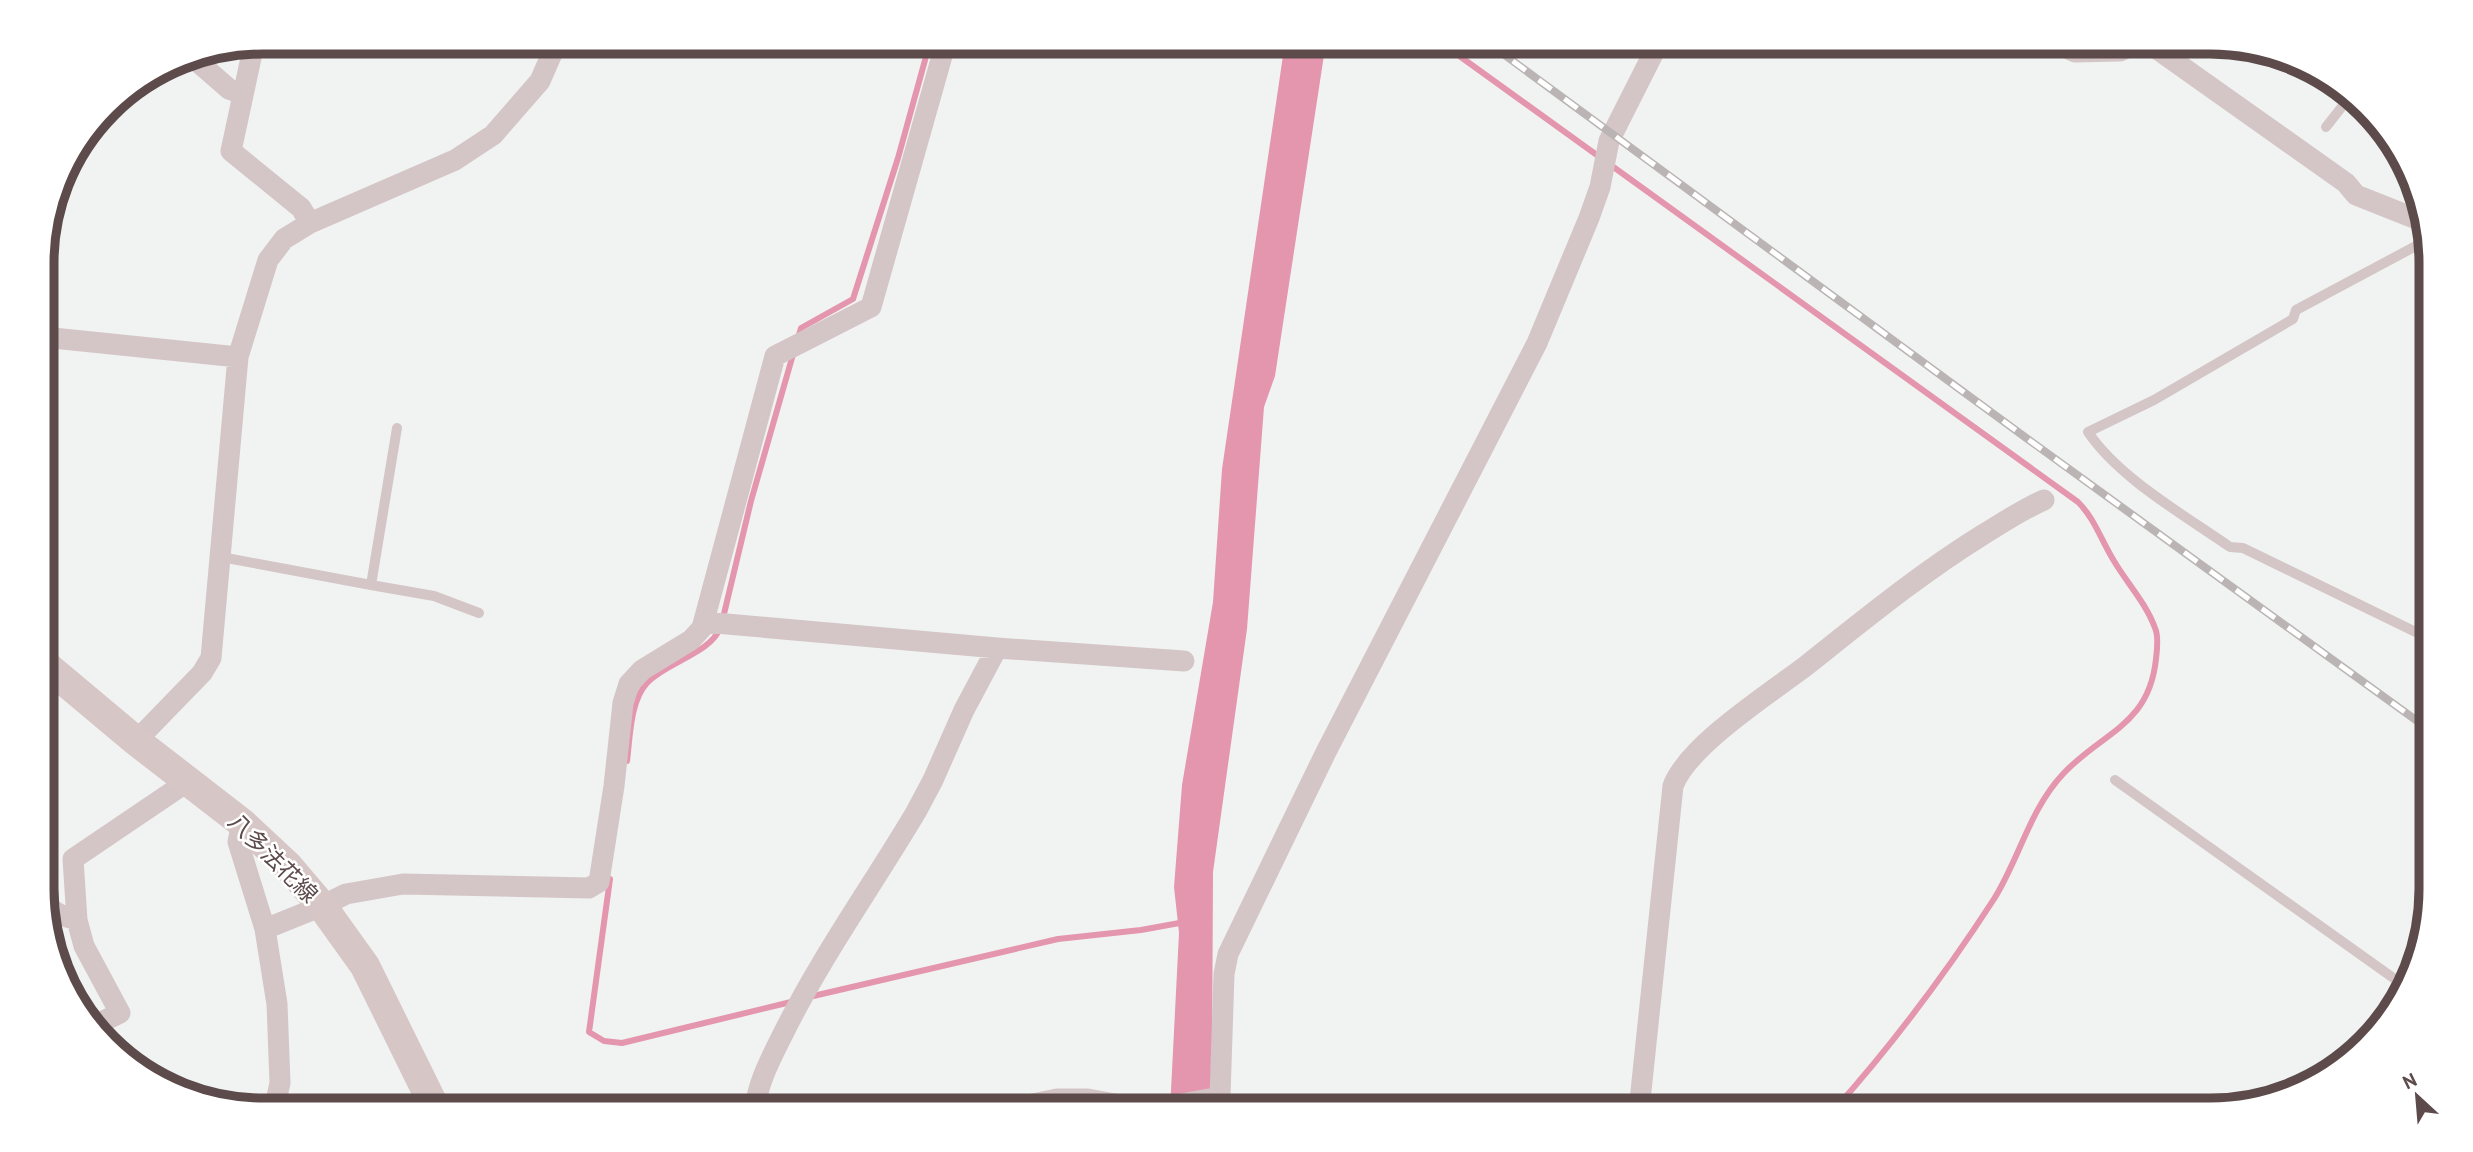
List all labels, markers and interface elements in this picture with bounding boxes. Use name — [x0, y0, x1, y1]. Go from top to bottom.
street label: 八多法花線 — [222, 807, 324, 909]
north arrow — [2382, 1061, 2452, 1131]
text: N — [2399, 1067, 2420, 1094]

